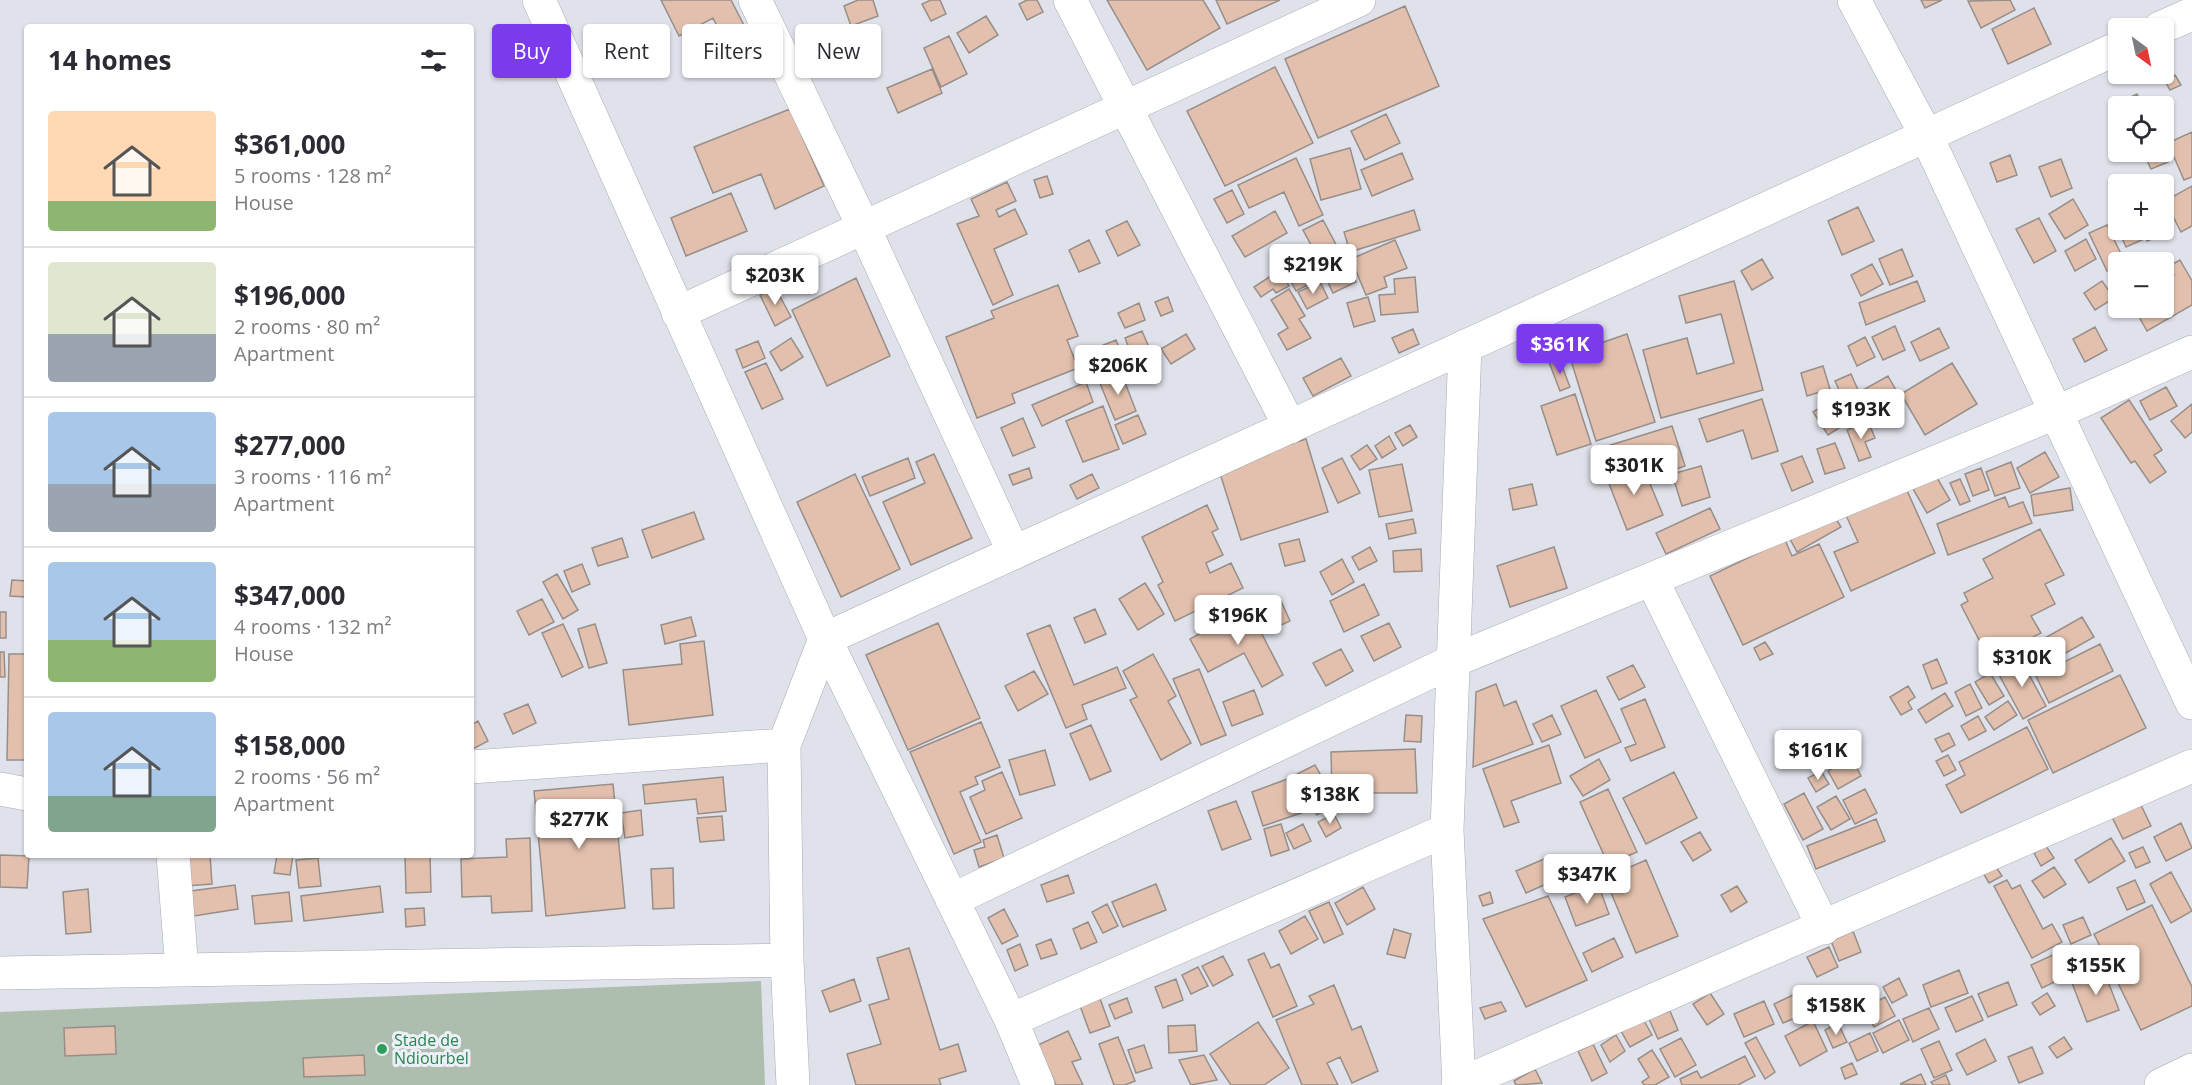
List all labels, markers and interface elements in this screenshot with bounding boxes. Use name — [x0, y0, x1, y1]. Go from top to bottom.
north arrow — [2108, 18, 2174, 84]
map controls — [2108, 18, 2174, 318]
chip: Buy — [492, 24, 571, 78]
chip: Rent — [583, 24, 670, 78]
chip: Filters — [682, 24, 783, 78]
chip: New — [795, 24, 881, 78]
text: 14 homes — [48, 42, 172, 78]
icon: filters — [417, 44, 450, 77]
button: locate — [2108, 96, 2174, 162]
text: $361,000 — [234, 126, 345, 162]
icon: home — [96, 135, 168, 207]
text: 5 rooms · 128 m² — [234, 162, 392, 189]
button: + — [2108, 174, 2174, 240]
text: House — [234, 189, 294, 216]
pin: $219K — [1271, 244, 1355, 295]
text: $219K — [1283, 250, 1343, 277]
button: − — [2108, 252, 2174, 318]
pin: $203K — [733, 255, 817, 306]
text: $203K — [745, 261, 805, 288]
text: $196,000 — [234, 277, 345, 313]
icon: home — [96, 286, 168, 358]
text: 2 rooms · 80 m² — [234, 313, 380, 340]
pin: $361K — [1518, 324, 1602, 375]
text: $361K — [1530, 330, 1590, 357]
text: Apartment — [234, 340, 334, 367]
pin: $206K — [1076, 345, 1160, 396]
text: $206K — [1088, 351, 1148, 378]
pin: $193K — [1819, 389, 1903, 440]
text: $193K — [1831, 395, 1891, 422]
text: $277,000 — [234, 427, 345, 463]
icon: home — [96, 436, 168, 508]
pin: $301K — [1592, 445, 1676, 496]
text: $301K — [1604, 451, 1664, 478]
text: 3 rooms · 116 m² — [234, 463, 392, 490]
text: Apartment — [234, 490, 334, 517]
text: $347,000 — [234, 577, 345, 613]
icon: home — [96, 586, 168, 658]
pin: $196K — [1196, 595, 1280, 646]
text: $196K — [1208, 601, 1268, 628]
text: 4 rooms · 132 m² — [234, 613, 392, 640]
pin: $310K — [1980, 637, 2064, 688]
text: House — [234, 640, 294, 667]
text: $310K — [1992, 643, 2052, 670]
text: $158,000 — [234, 727, 345, 763]
pin: $161K — [1776, 730, 1860, 781]
icon: home — [96, 736, 168, 808]
text: $161K — [1788, 736, 1848, 763]
text: 2 rooms · 56 m² — [234, 763, 380, 790]
pin: $138K — [1288, 774, 1372, 825]
text: $138K — [1300, 780, 1360, 807]
text: Apartment — [234, 790, 334, 817]
pin: $277K — [537, 799, 621, 850]
text: $277K — [549, 805, 609, 832]
pin: $347K — [1545, 854, 1629, 905]
text: $347K — [1557, 860, 1617, 887]
pin: $155K — [2054, 945, 2138, 996]
text: $155K — [2066, 951, 2126, 978]
pin: $158K — [1794, 985, 1878, 1036]
text: $158K — [1806, 991, 1866, 1018]
place label: Stade de Ndiourbel — [394, 1029, 469, 1069]
marker: Stade de Ndiourbel — [375, 1042, 389, 1056]

